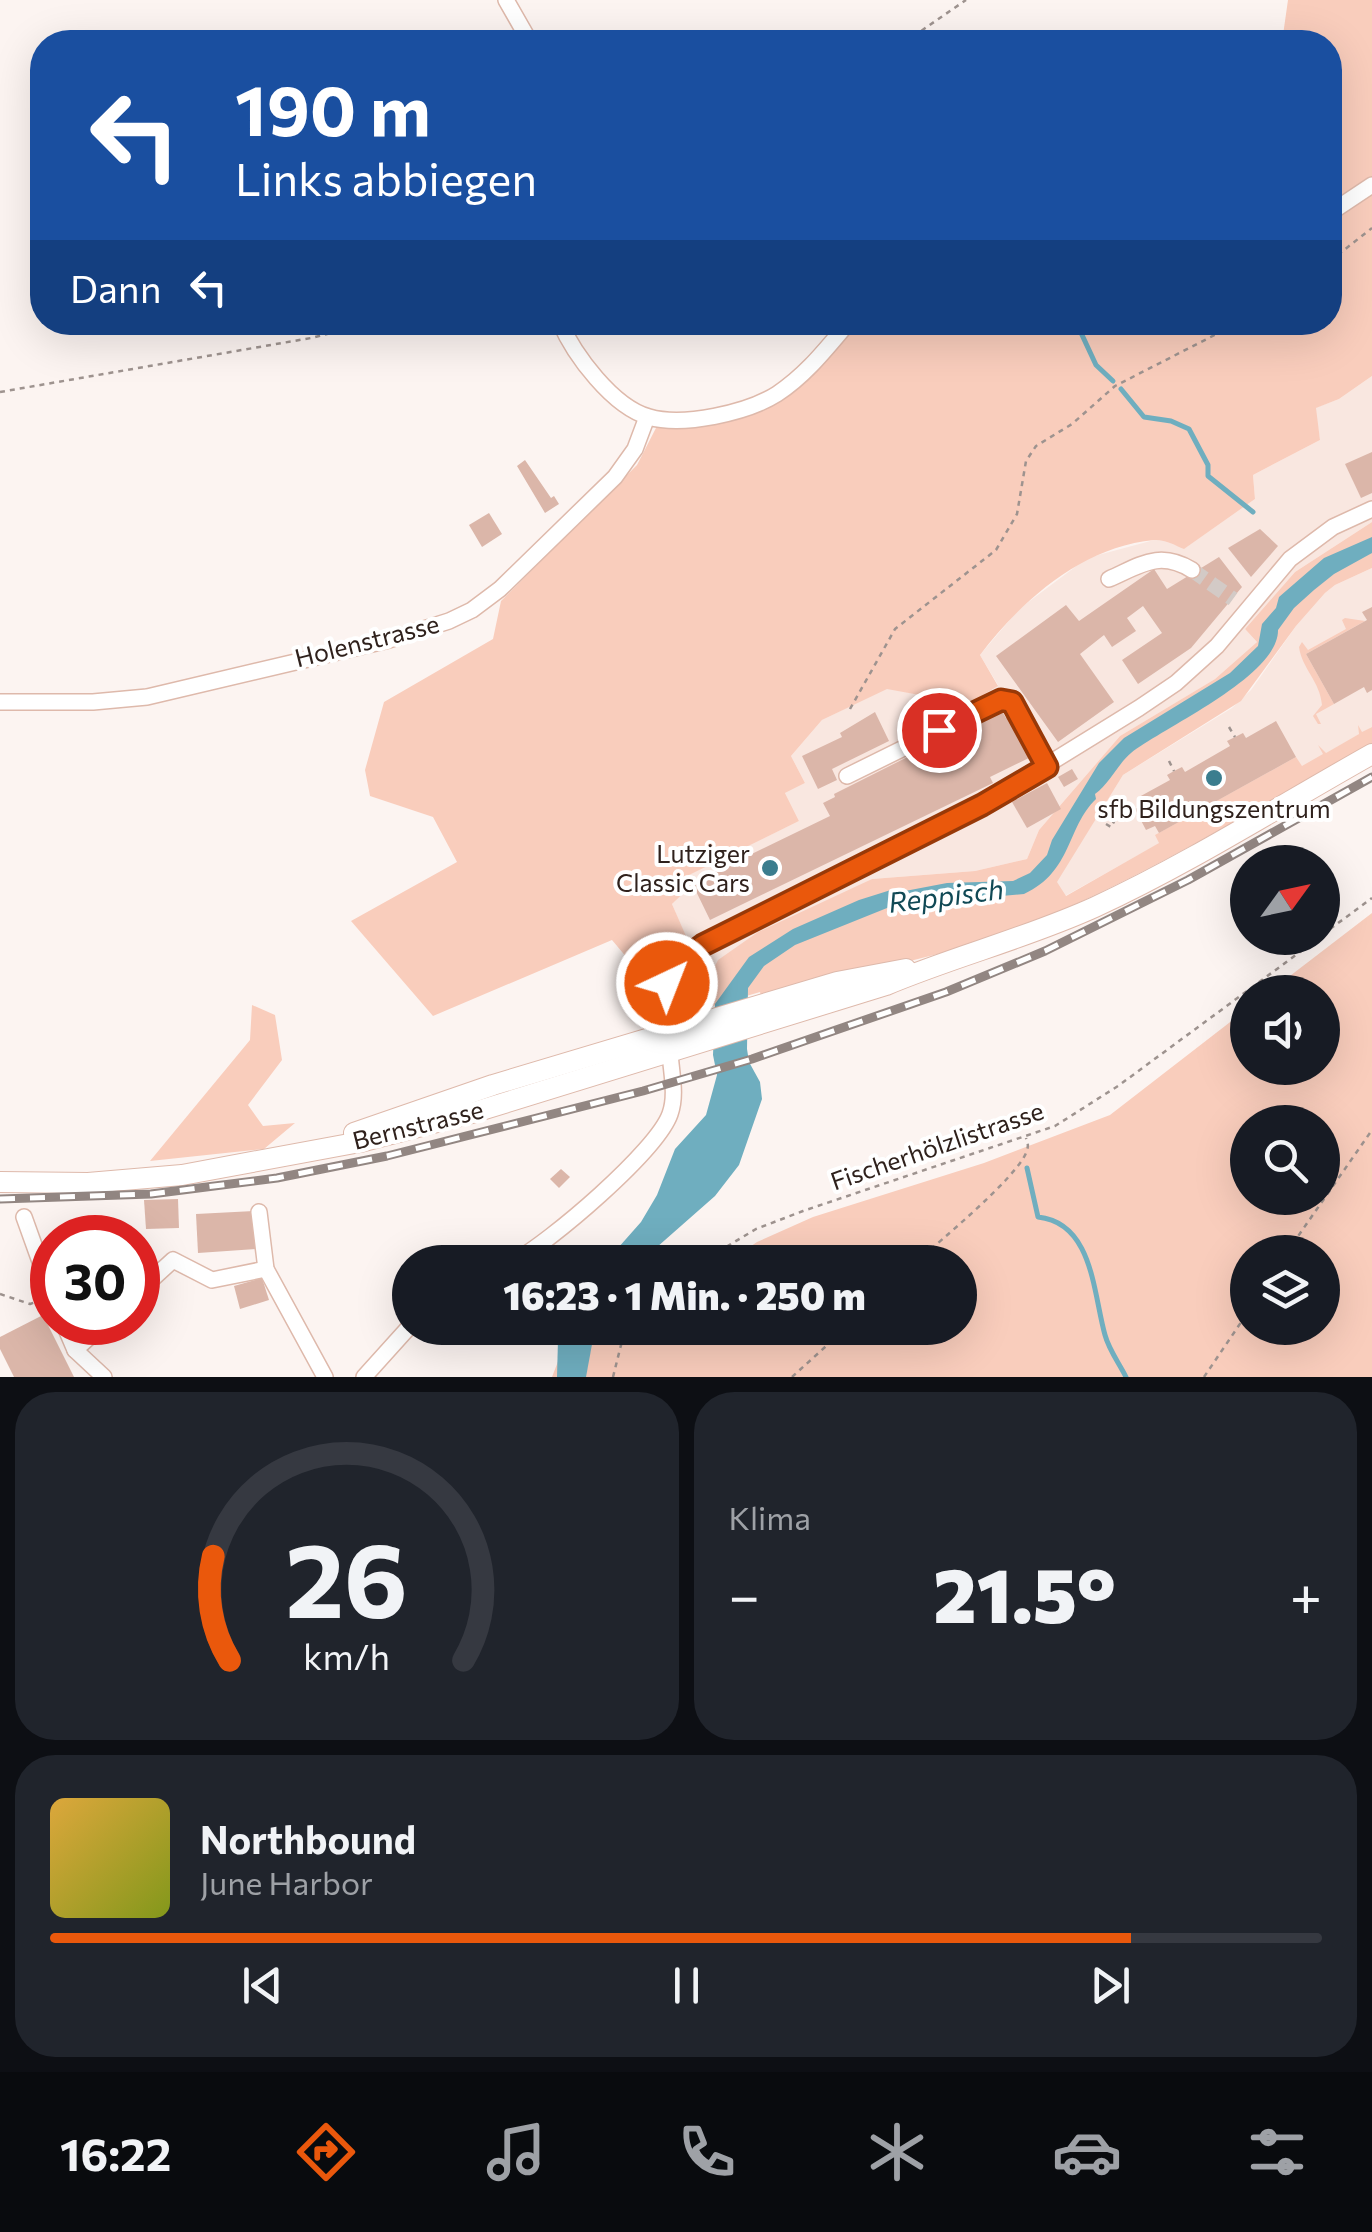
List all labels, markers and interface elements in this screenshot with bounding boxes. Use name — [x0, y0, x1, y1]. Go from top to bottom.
text: 190 m — [235, 65, 431, 150]
icon: left — [70, 70, 200, 200]
text: Links abbiegen — [235, 150, 537, 205]
icon: left — [181, 260, 236, 315]
text: Dann — [70, 264, 161, 311]
street label: Holenstrasse — [291, 608, 442, 672]
pin — [897, 688, 982, 773]
icon: arrive — [912, 703, 967, 758]
marker: sfb Bildungszentrum — [1203, 767, 1225, 789]
place label: sfb Bildungszentrum — [1097, 793, 1331, 823]
place label: Lutziger Classic Cars — [616, 838, 750, 897]
north arrow — [1230, 845, 1340, 955]
map controls — [1230, 845, 1340, 1345]
marker: Lutziger Classic Cars — [759, 857, 781, 879]
water label: Reppisch — [886, 871, 1005, 919]
position arrow — [615, 931, 719, 1035]
button: sound — [1230, 975, 1340, 1085]
street label: Bernstrasse — [349, 1093, 486, 1155]
street label: Fischerhölzlistrasse — [826, 1095, 1047, 1196]
button: search — [1230, 1105, 1340, 1215]
speed limit sign: 30 — [30, 1215, 160, 1345]
button: layers — [1230, 1235, 1340, 1345]
text: 16:23 · 1 Min. · 250 m — [503, 1271, 866, 1318]
text: Klima — [729, 1497, 811, 1537]
text: 26 — [285, 1512, 408, 1639]
text: 21.5° — [933, 1547, 1116, 1638]
text: − — [729, 1560, 760, 1627]
text: + — [1290, 1560, 1322, 1627]
text: km/h — [303, 1634, 390, 1677]
text: Northbound — [200, 1815, 416, 1862]
text: June Harbor — [200, 1862, 373, 1902]
icon: previous — [235, 1958, 290, 2013]
icon: pause — [659, 1958, 714, 2013]
icon: next — [1083, 1958, 1138, 2013]
icon: directions — [291, 2117, 361, 2187]
icon: music — [481, 2117, 551, 2187]
icon: phone — [672, 2117, 742, 2187]
icon: climate — [862, 2117, 932, 2187]
icon: car — [1052, 2117, 1122, 2187]
icon: filters — [1242, 2117, 1312, 2187]
text: 16:22 — [60, 2125, 171, 2180]

